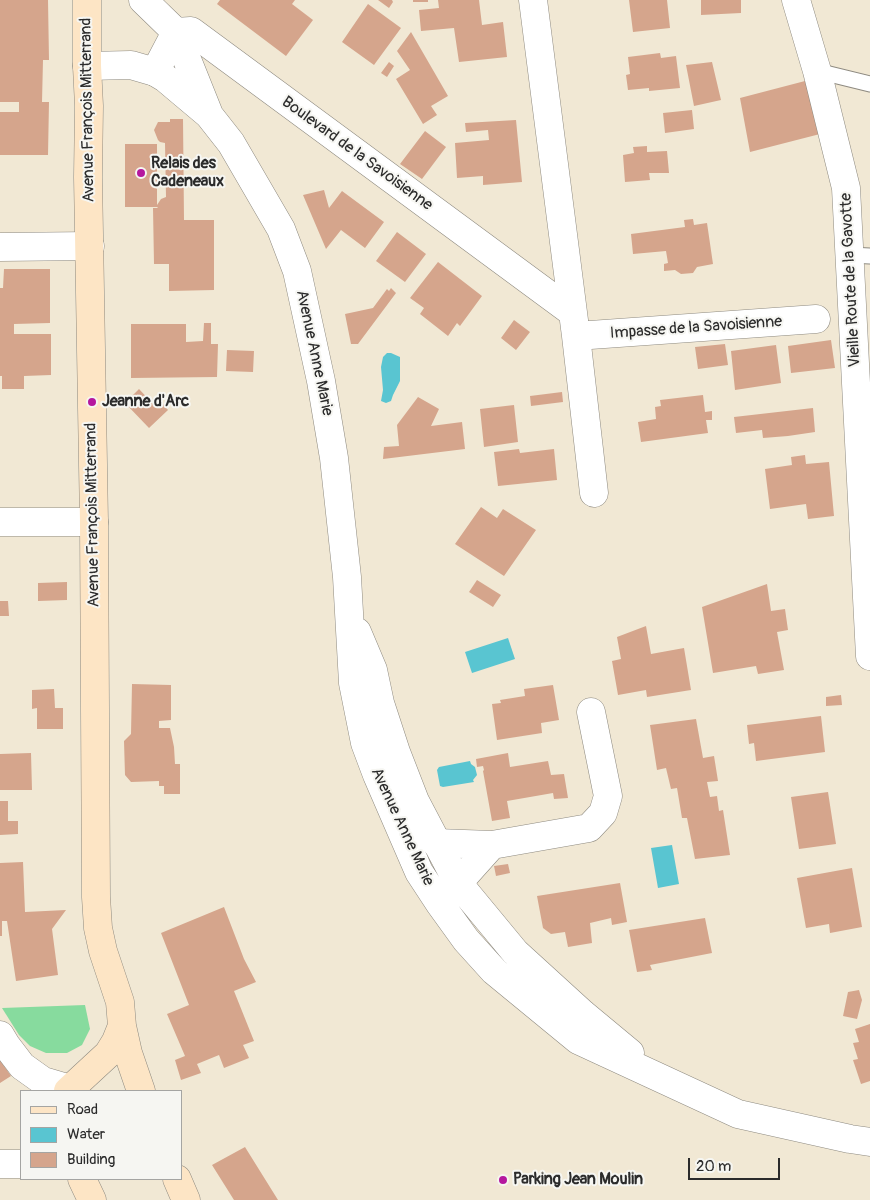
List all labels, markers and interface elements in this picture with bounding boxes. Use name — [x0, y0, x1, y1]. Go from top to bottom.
street label: Avenue François Mitterrand — [77, 17, 99, 203]
street label: Boulevard de la Savoisienne — [278, 93, 436, 215]
place label: Relais des Cadeneaux — [151, 154, 224, 192]
marker: Relais des Cadeneaux — [135, 167, 147, 179]
street label: Vieille Route de la Gavotte — [837, 192, 865, 368]
street label: Avenue Anne Marie — [291, 288, 337, 418]
street label: Impasse de la Savoisienne — [609, 312, 783, 344]
place label: Jeanne d'Arc — [102, 392, 189, 412]
marker: Jeanne d'Arc — [86, 396, 98, 408]
street label: Avenue François Mitterrand — [82, 422, 104, 608]
street label: Avenue Anne Marie — [366, 765, 438, 889]
legend — [20, 1090, 182, 1180]
text: Road — [67, 1100, 98, 1119]
text: Water — [67, 1125, 105, 1144]
scale bar — [690, 1148, 782, 1180]
text: Building — [67, 1150, 115, 1169]
text: 20 m — [696, 1157, 731, 1176]
place label: Parking Jean Moulin — [513, 1170, 643, 1190]
marker: Parking Jean Moulin — [497, 1174, 509, 1186]

